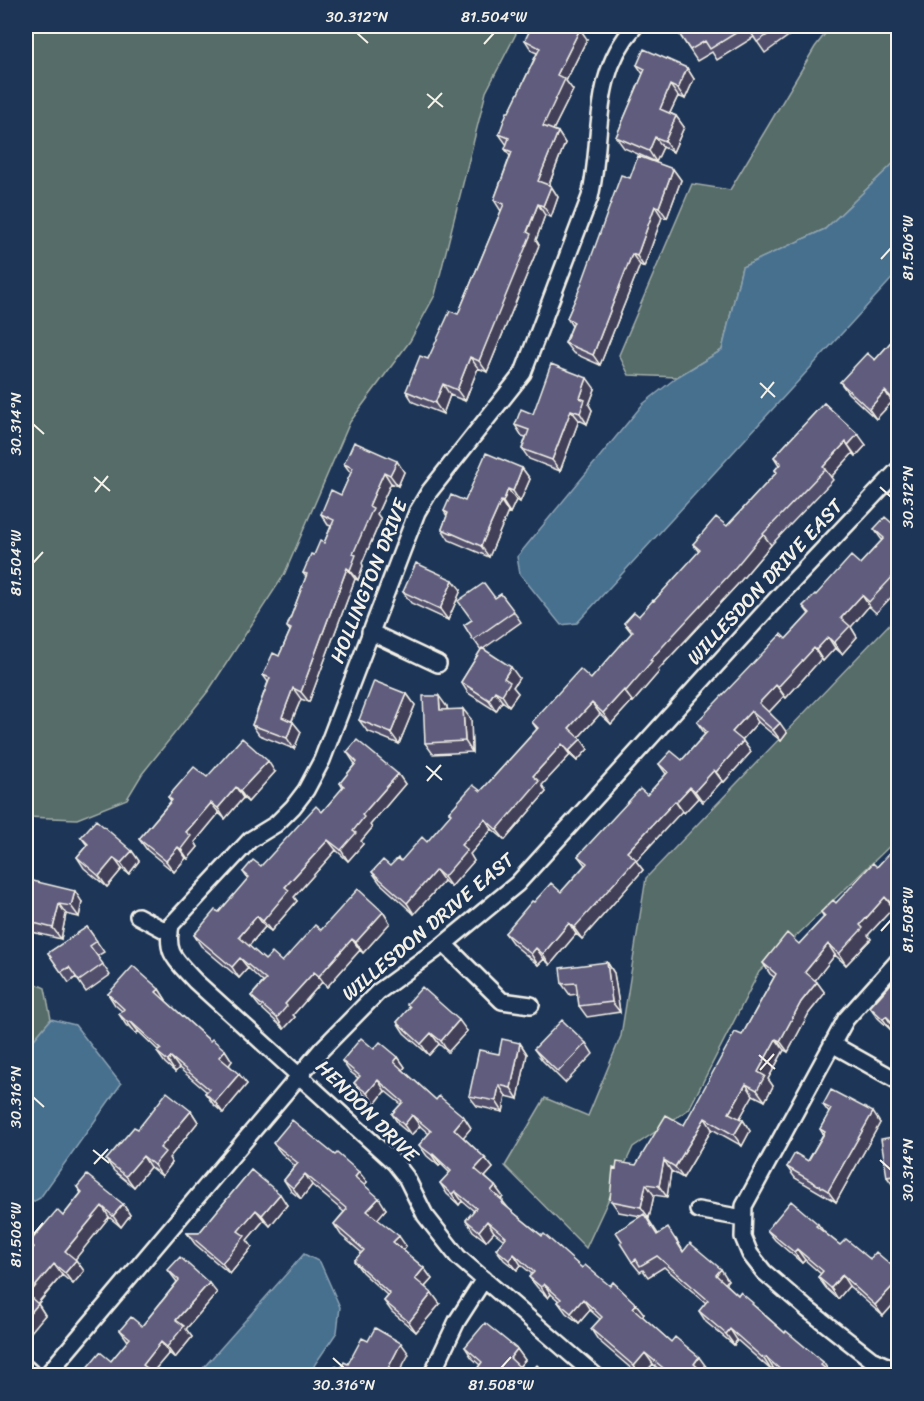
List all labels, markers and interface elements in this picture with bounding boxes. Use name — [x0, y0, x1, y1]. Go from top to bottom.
text: 30.312°N — [326, 4, 389, 30]
text: 81.504°W — [461, 4, 527, 30]
text: 81.506°W — [895, 215, 921, 281]
text: 30.314°N — [3, 392, 29, 456]
text: 30.312°N — [895, 465, 921, 528]
street label: WILLESDON DRIVE EAST — [678, 490, 853, 673]
street label: HOLLINGTON DRIVE — [320, 492, 419, 669]
text: 81.504°W — [3, 530, 29, 596]
street label: WILLESDON DRIVE EAST — [334, 843, 524, 1010]
text: 81.508°W — [895, 887, 921, 953]
street label: HENDON DRIVE — [307, 1051, 428, 1172]
text: 30.316°N — [3, 1065, 29, 1128]
text: 30.314°N — [895, 1138, 921, 1202]
text: 81.506°W — [3, 1202, 29, 1268]
text: 30.316°N — [313, 1372, 376, 1398]
text: 81.508°W — [468, 1372, 534, 1398]

